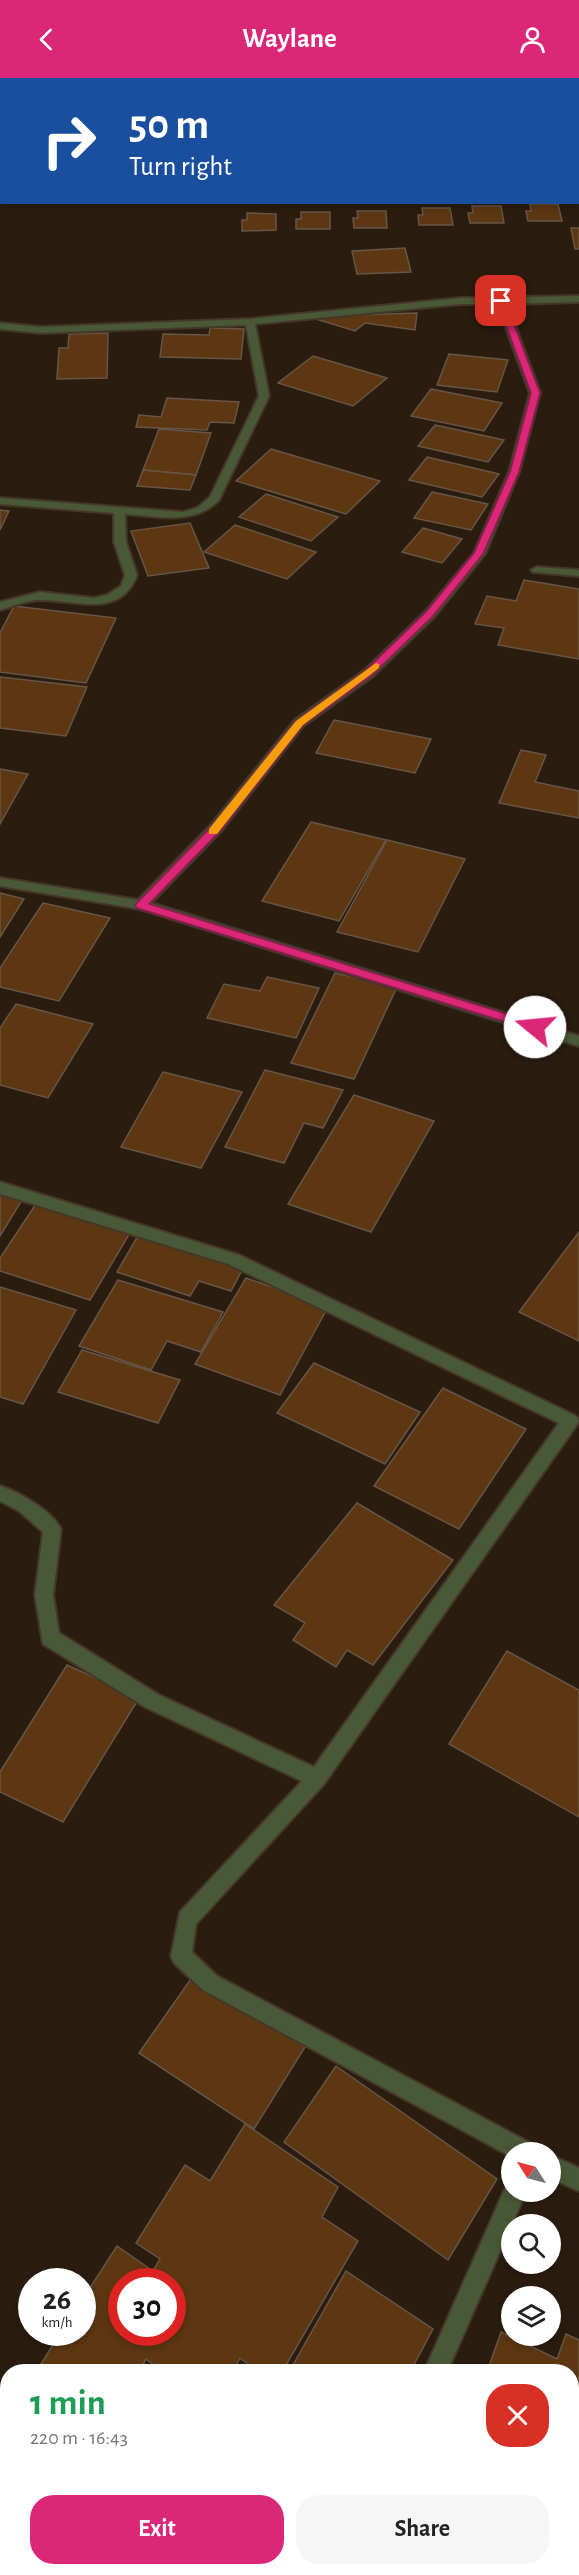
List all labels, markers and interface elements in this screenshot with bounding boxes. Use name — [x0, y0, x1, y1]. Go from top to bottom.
icon: back — [30, 23, 63, 56]
icon: person — [516, 23, 549, 56]
text: Waylane — [242, 25, 337, 52]
icon: right — [30, 102, 108, 180]
text: 50 m — [129, 104, 209, 146]
text: Turn right — [129, 153, 232, 180]
pin — [475, 275, 526, 326]
icon: arrive — [484, 284, 517, 317]
position arrow — [503, 995, 567, 1059]
north arrow — [501, 2142, 561, 2202]
map controls — [501, 2142, 561, 2346]
button: search — [501, 2214, 561, 2274]
speed limit sign: 30 — [108, 2268, 186, 2346]
text: 26 — [43, 2285, 71, 2315]
button: layers — [501, 2286, 561, 2346]
text: km/h — [42, 2315, 72, 2330]
button: close — [486, 2384, 549, 2447]
text: 1 min — [30, 2385, 106, 2421]
text: 220 m · 16:43 — [30, 2428, 128, 2448]
button: Exit — [30, 2495, 284, 2564]
button: Share — [296, 2495, 549, 2564]

